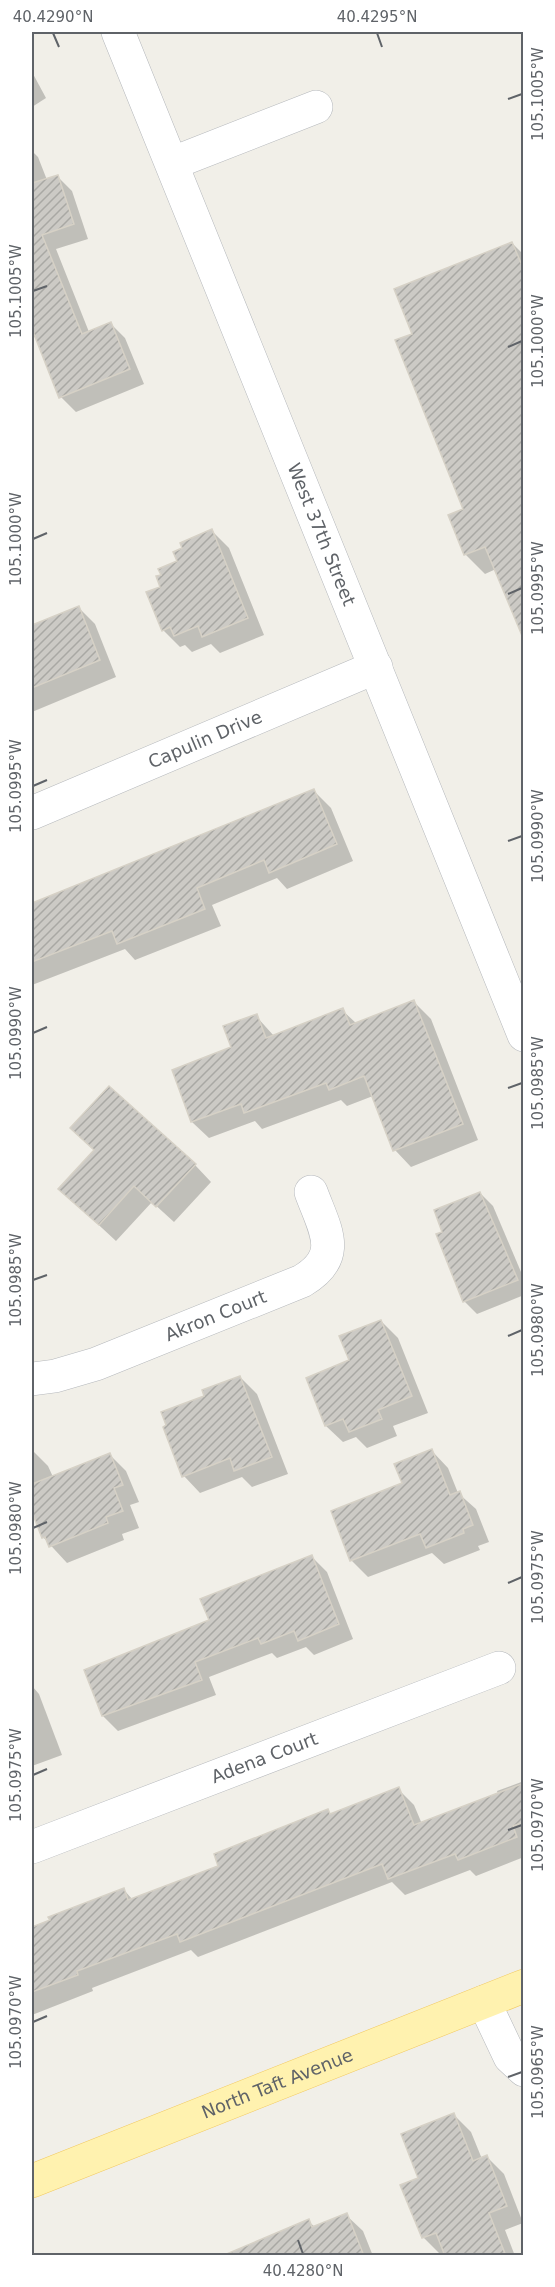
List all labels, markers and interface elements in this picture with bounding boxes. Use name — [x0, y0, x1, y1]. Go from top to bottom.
text: 40.4290°N — [13, 8, 93, 26]
text: 40.4295°N — [337, 8, 417, 26]
text: 105.1005°W — [529, 47, 547, 141]
text: 105.1005°W — [7, 244, 25, 338]
text: 105.1000°W — [529, 294, 547, 388]
street label: West 37th Street — [284, 460, 360, 609]
text: 105.1000°W — [7, 492, 25, 586]
text: 105.0995°W — [529, 541, 547, 635]
street label: Capulin Drive — [145, 706, 265, 773]
text: 105.0995°W — [7, 739, 25, 833]
text: 105.0990°W — [529, 789, 547, 883]
text: 105.0990°W — [7, 986, 25, 1080]
text: 105.0985°W — [529, 1036, 547, 1130]
text: 105.0985°W — [7, 1233, 25, 1327]
text: 105.0980°W — [529, 1283, 547, 1377]
street label: Akron Court — [162, 1285, 269, 1345]
text: 105.0980°W — [7, 1481, 25, 1575]
text: 105.0975°W — [529, 1530, 547, 1624]
text: 105.0975°W — [7, 1728, 25, 1822]
street label: Adena Court — [208, 1728, 320, 1787]
text: 105.0970°W — [529, 1778, 547, 1872]
text: 105.0970°W — [7, 1975, 25, 2069]
text: 105.0965°W — [529, 2025, 547, 2119]
street label: North Taft Avenue — [199, 2044, 356, 2123]
text: 40.4280°N — [263, 2262, 343, 2280]

